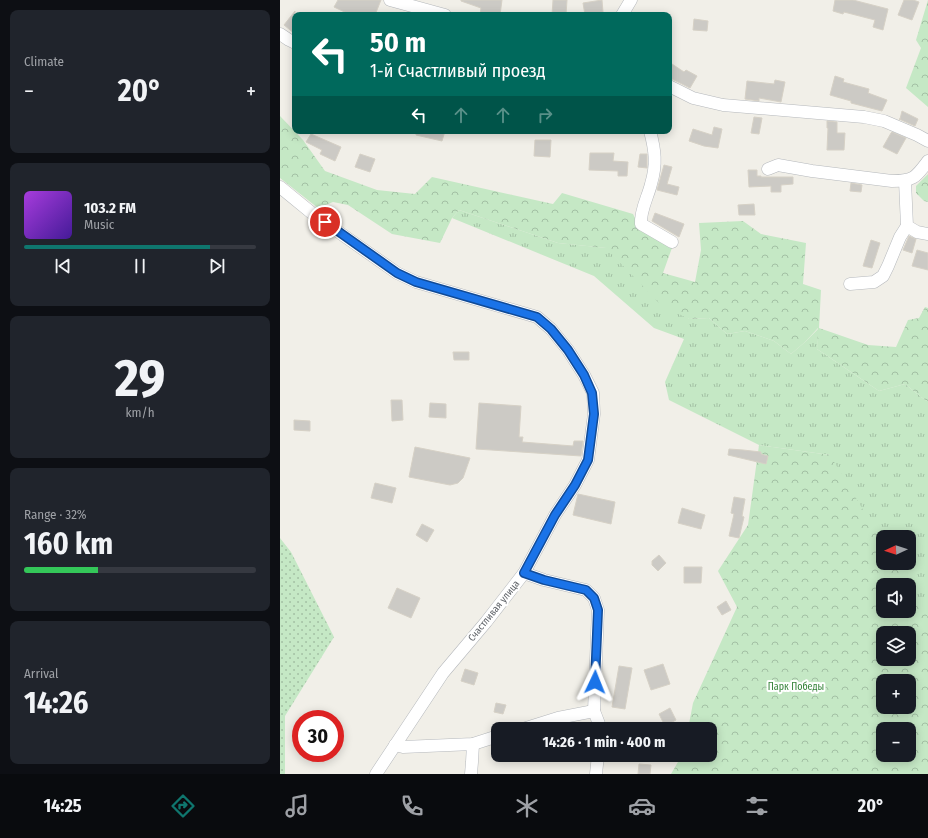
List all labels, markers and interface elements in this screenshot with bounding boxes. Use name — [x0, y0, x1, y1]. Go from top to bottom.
text: 50 m — [370, 26, 426, 59]
icon: left — [304, 28, 356, 80]
text: Climate — [24, 54, 64, 69]
text: 1-й Счастливый проезд — [370, 60, 546, 82]
text: 20° — [118, 73, 162, 109]
text: − — [24, 78, 34, 105]
text: + — [246, 78, 256, 105]
icon: left — [408, 104, 430, 126]
icon: ahead — [450, 104, 472, 126]
icon: ahead — [492, 104, 514, 126]
icon: right — [534, 104, 556, 126]
text: 103.2 FM — [84, 199, 136, 217]
pin — [308, 205, 342, 239]
icon: arrive — [314, 211, 336, 233]
text: Music — [84, 217, 114, 232]
icon: previous — [52, 255, 74, 277]
icon: pause — [129, 255, 151, 277]
icon: next — [206, 255, 228, 277]
text: 29 — [115, 347, 165, 410]
text: km/h — [126, 405, 155, 420]
text: Range · 32% — [24, 507, 87, 522]
text: 160 km — [24, 526, 113, 562]
north arrow — [876, 530, 916, 570]
map controls — [876, 530, 916, 762]
street label: Счастливая улица — [466, 578, 522, 644]
button: sound — [876, 578, 916, 618]
button: layers — [876, 626, 916, 666]
position arrow — [574, 661, 616, 703]
text: Arrival — [24, 666, 58, 681]
button: + — [876, 674, 916, 714]
park label: Парк Победы — [768, 681, 824, 693]
text: 14:26 — [24, 685, 89, 721]
speed limit sign: 30 — [292, 710, 344, 762]
button: − — [876, 722, 916, 762]
text: 14:26 · 1 min · 400 m — [543, 733, 665, 751]
icon: directions — [169, 792, 197, 820]
icon: music — [283, 792, 311, 820]
icon: phone — [398, 792, 426, 820]
icon: climate — [513, 792, 541, 820]
icon: car — [628, 792, 656, 820]
icon: filters — [743, 792, 771, 820]
text: 14:25 — [43, 795, 82, 817]
text: 20° — [858, 795, 884, 817]

